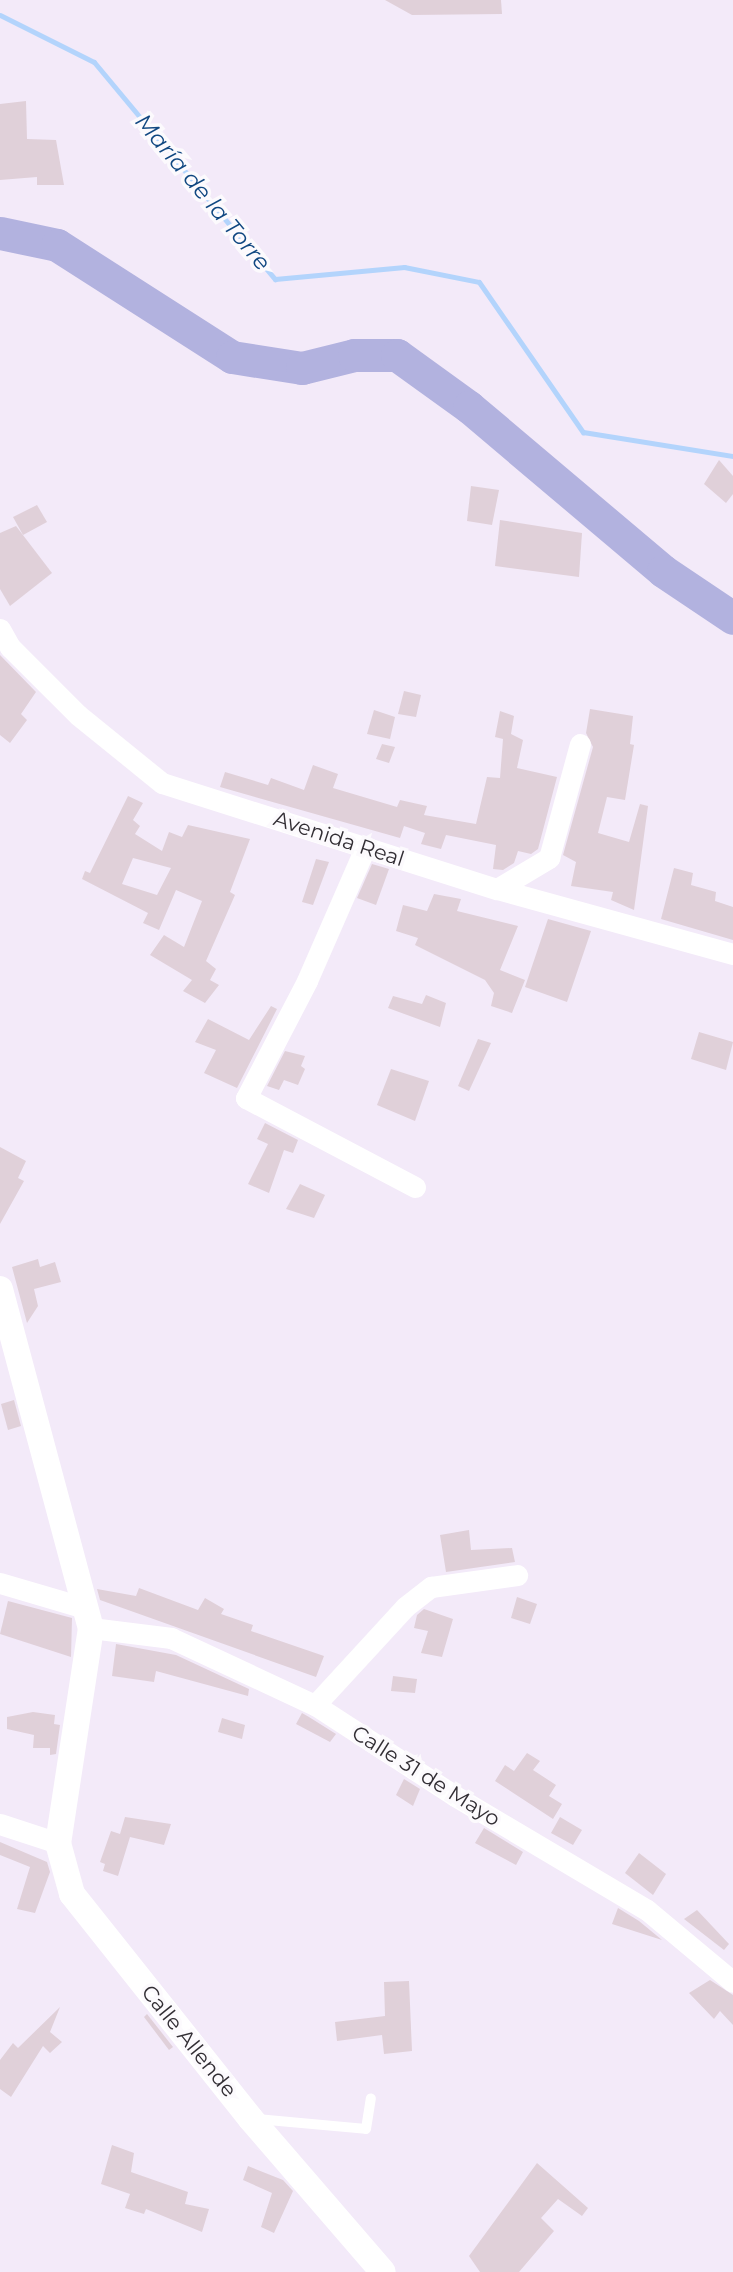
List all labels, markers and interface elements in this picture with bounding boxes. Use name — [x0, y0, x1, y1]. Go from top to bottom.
water label: María de la Torre — [129, 108, 277, 276]
street label: Avenida Real — [271, 806, 407, 872]
street label: Calle 31 de Mayo — [347, 1720, 505, 1832]
street label: Calle Allende — [136, 1980, 242, 2102]

